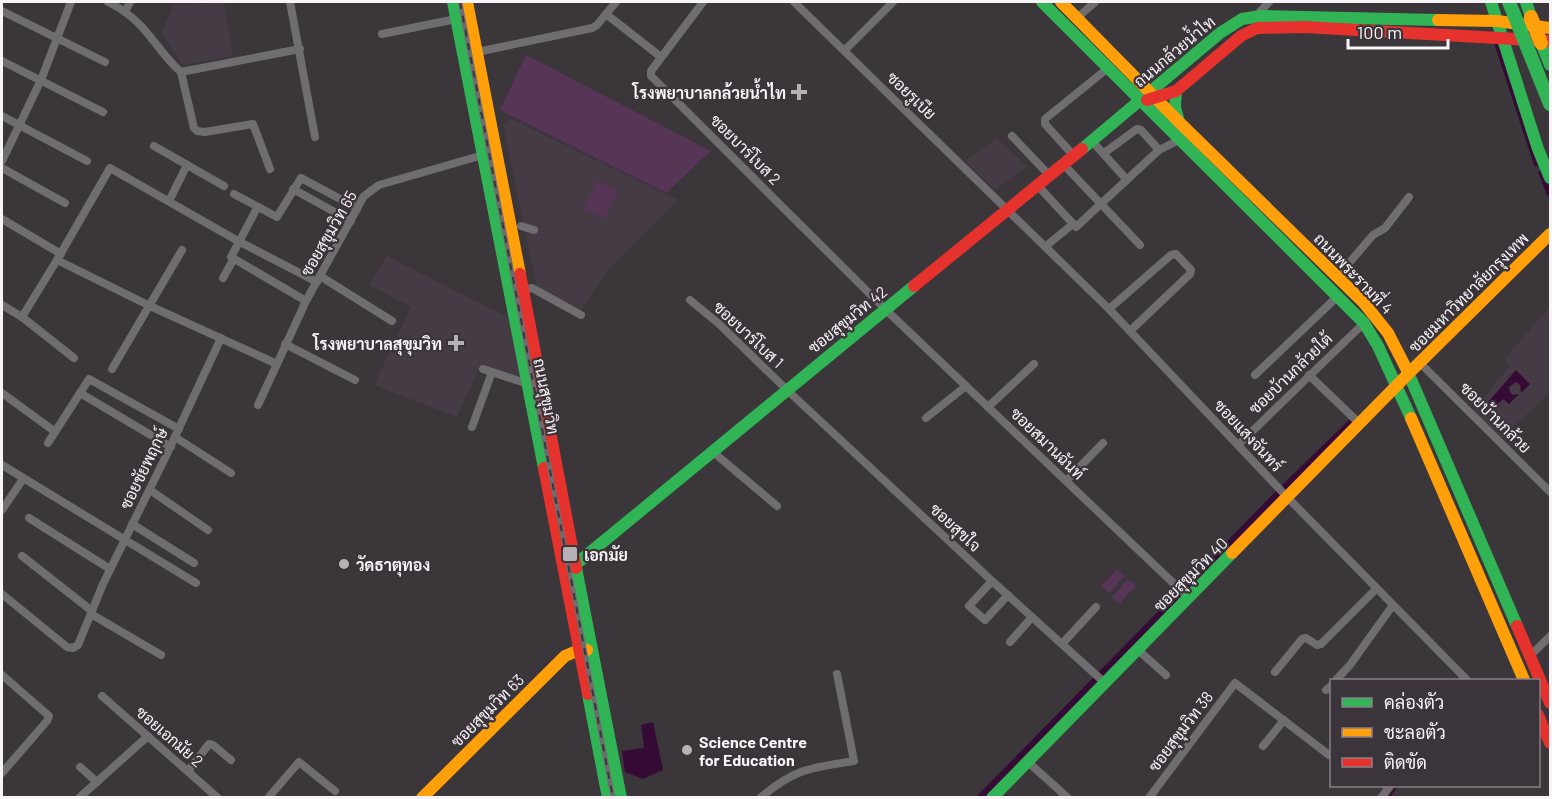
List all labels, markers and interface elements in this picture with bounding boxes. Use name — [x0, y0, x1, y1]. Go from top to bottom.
street label: ถนนกล้วยน้ำไท — [1127, 8, 1218, 90]
scale bar — [1348, 12, 1448, 50]
text: 100 m — [1357, 21, 1402, 43]
street label: ซอยรูเบีย — [882, 66, 941, 125]
place label: โรงพยาบาลกล้วยน้ำไท — [632, 78, 786, 102]
marker: โรงพยาบาลกล้วยน้ำไท — [790, 83, 808, 101]
street label: ซอยบาร์โบส 2 — [707, 108, 787, 188]
street label: ซอยสุขุมวิท 65 — [296, 187, 363, 281]
street label: ถนนพระรามที่ 4 — [1311, 226, 1400, 317]
street label: ซอยมหาวิทยาลัยกรุงเทพ — [1404, 228, 1534, 358]
street label: ซอยสุขุมวิท 42 — [804, 281, 892, 359]
street label: ซอยบาร์โบส 1 — [710, 295, 789, 371]
street label: ซอยบ้านกล้วยใต้ — [1244, 327, 1336, 417]
place label: โรงพยาบาลสุขุมวิท — [312, 333, 442, 356]
marker: โรงพยาบาลสุขุมวิท — [447, 334, 465, 352]
street label: ถนนสุขุมวิท — [527, 356, 564, 436]
street label: ซอยบ้านกล้วย — [1457, 378, 1535, 456]
street label: ซอยแสงจันทร์ — [1211, 394, 1289, 475]
street label: ซอยสมานฉันท์ — [1007, 402, 1090, 483]
street label: ซอยชัยพฤกษ์ — [113, 423, 172, 512]
street label: ซอยสุขใจ — [925, 498, 986, 557]
street label: ซอยสุขุมวิท 40 — [1149, 533, 1233, 617]
marker: เอกมัย — [561, 545, 579, 563]
place label: เอกมัย — [584, 545, 628, 564]
place label: วัดธาตุทอง — [356, 555, 430, 577]
marker: วัดธาตุทอง — [337, 557, 351, 571]
street label: ซอยสุขุมวิท 63 — [447, 670, 530, 753]
legend — [1330, 679, 1540, 787]
street label: ซอยสุขุมวิท 38 — [1144, 687, 1219, 777]
text: คล่องตัว — [1384, 691, 1444, 713]
street label: ซอยเอกมัย 2 — [133, 702, 207, 770]
text: ชะลอตัว — [1384, 721, 1446, 743]
place label: Science Centre for Education — [699, 732, 807, 769]
marker: Science Centre for Education — [680, 743, 694, 757]
text: ติดขัด — [1384, 751, 1427, 773]

